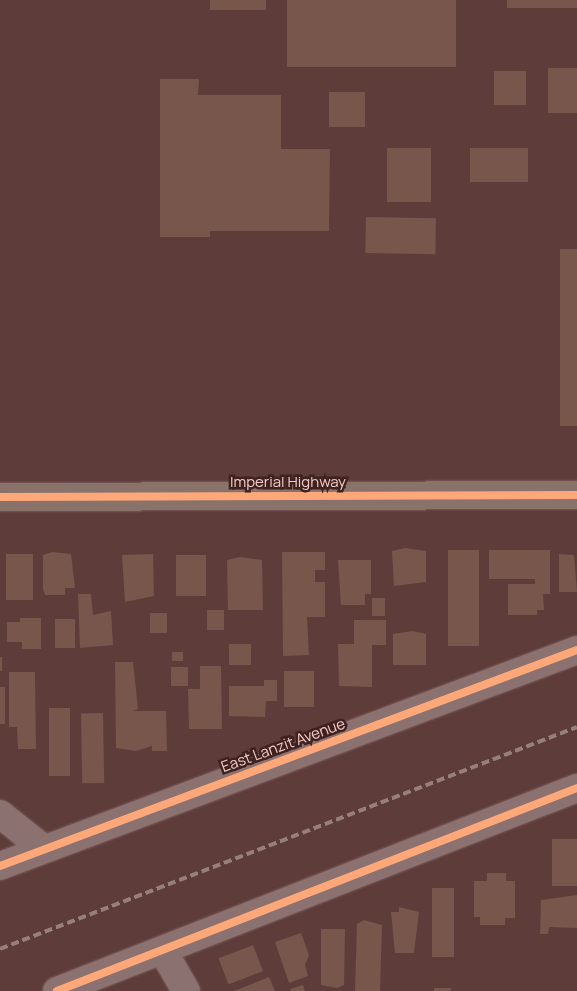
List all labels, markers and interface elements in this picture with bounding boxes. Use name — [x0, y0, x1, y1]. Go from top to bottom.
street label: Imperial Highway — [230, 473, 346, 491]
street label: East Lanzit Avenue — [219, 714, 347, 776]

